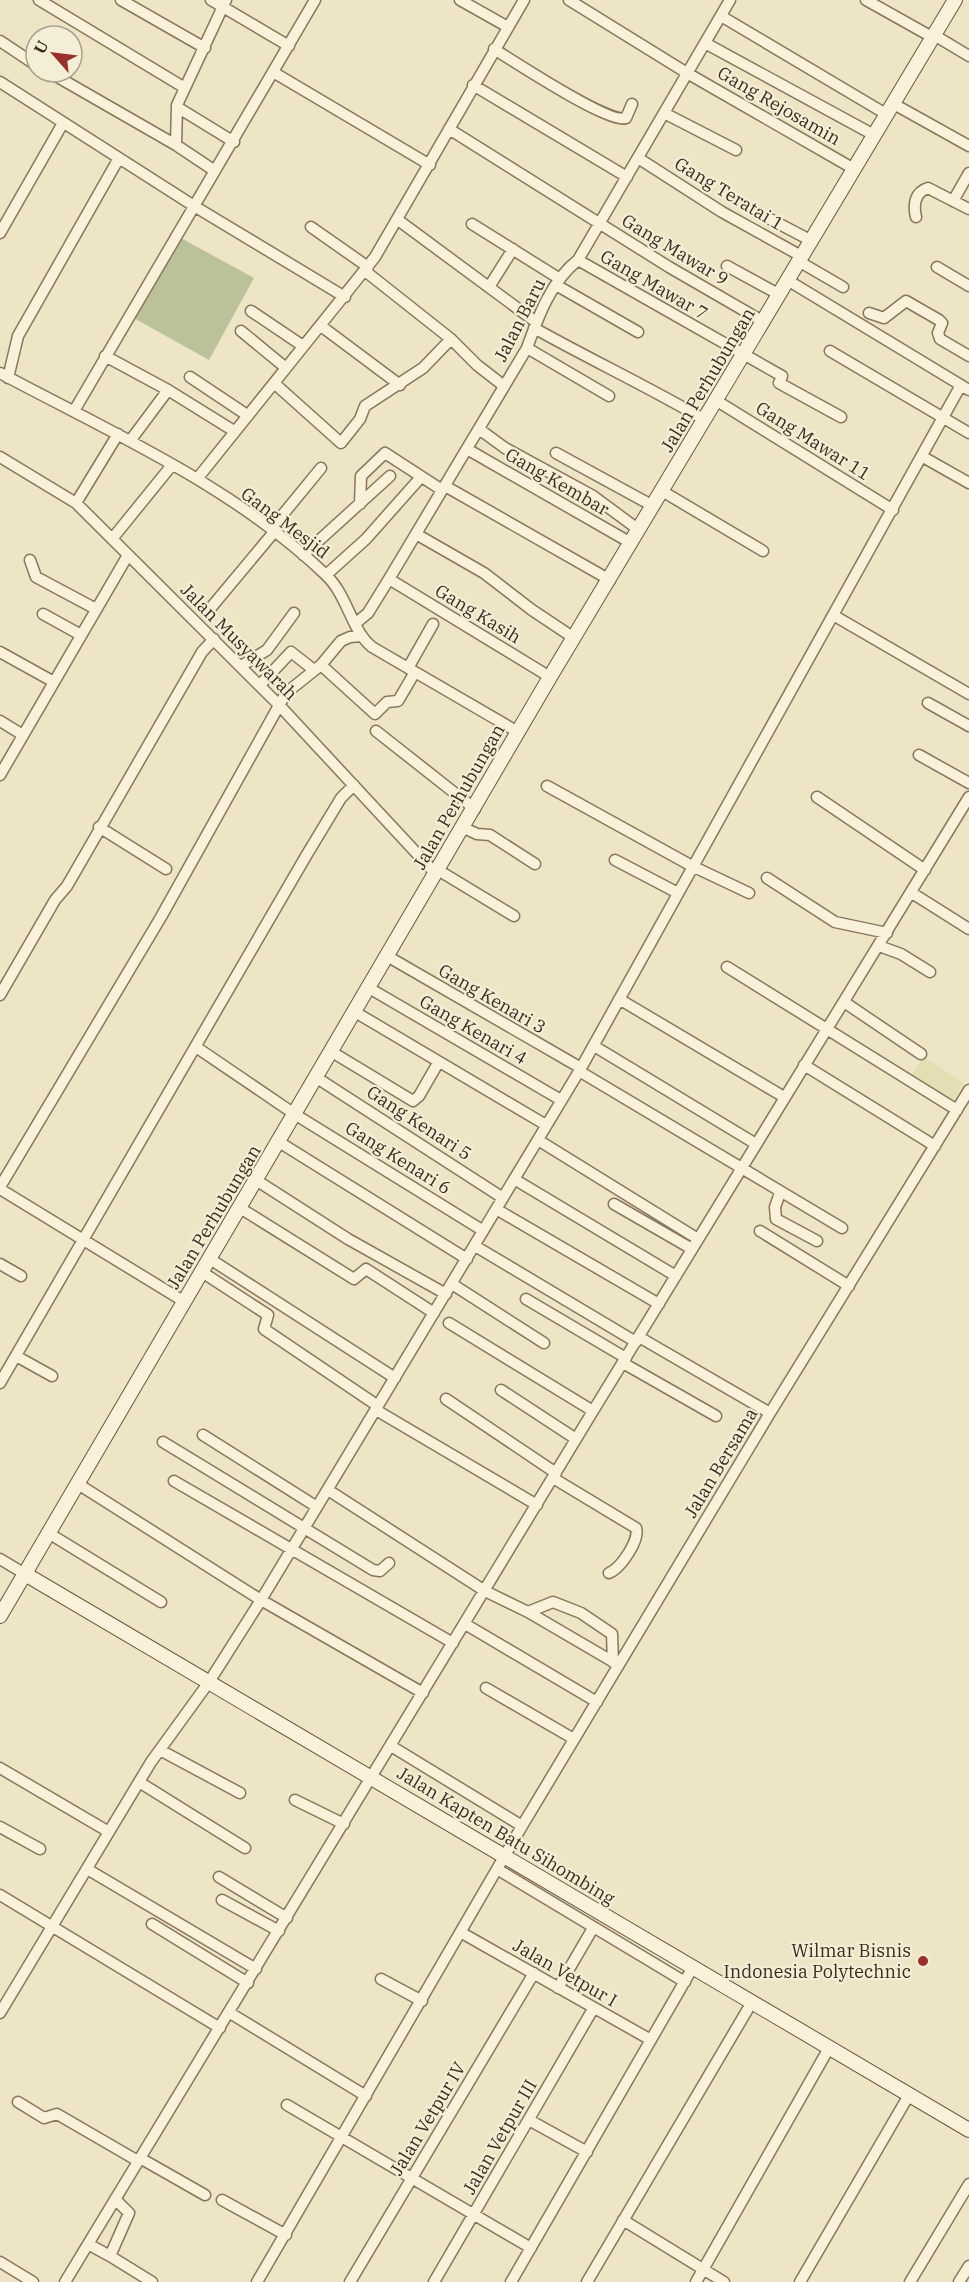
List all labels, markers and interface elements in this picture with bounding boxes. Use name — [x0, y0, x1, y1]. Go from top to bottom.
north arrow — [24, 24, 84, 84]
text: U — [29, 37, 52, 57]
street label: Gang Rejosamin — [714, 61, 845, 150]
street label: Gang Teratai 1 — [670, 152, 788, 235]
street label: Gang Mawar 9 — [618, 209, 733, 290]
street label: Gang Mawar 7 — [596, 244, 712, 325]
street label: Jalan Baru — [489, 274, 550, 365]
street label: Jalan Perhubungan — [655, 303, 760, 456]
street label: Gang Mawar 11 — [752, 396, 875, 485]
street label: Gang Kembar — [501, 443, 613, 521]
street label: Gang Mesjid — [237, 482, 334, 563]
street label: Jalan Musyawarah — [176, 578, 303, 705]
street label: Gang Kasih — [431, 579, 526, 648]
street label: Jalan Perhubungan — [408, 720, 510, 874]
street label: Gang Kenari 3 — [434, 959, 550, 1039]
street label: Gang Kenari 4 — [415, 990, 531, 1070]
street label: Gang Kenari 5 — [363, 1080, 476, 1165]
street label: Gang Kenari 6 — [341, 1116, 455, 1199]
street label: Jalan Perhubungan — [161, 1140, 266, 1293]
street label: Jalan Bersama — [679, 1403, 762, 1522]
street label: Jalan Kapten Batu Sihombing — [393, 1761, 619, 1910]
street label: Jalan Vetpur I — [509, 1934, 621, 2012]
place label: Wilmar Bisnis Indonesia Polytechnic — [724, 1939, 911, 1983]
marker: Wilmar Bisnis Indonesia Polytechnic — [916, 1954, 930, 1968]
street label: Jalan Vetpur IV — [385, 2058, 471, 2180]
street label: Jalan Vetpur III — [457, 2075, 542, 2198]

